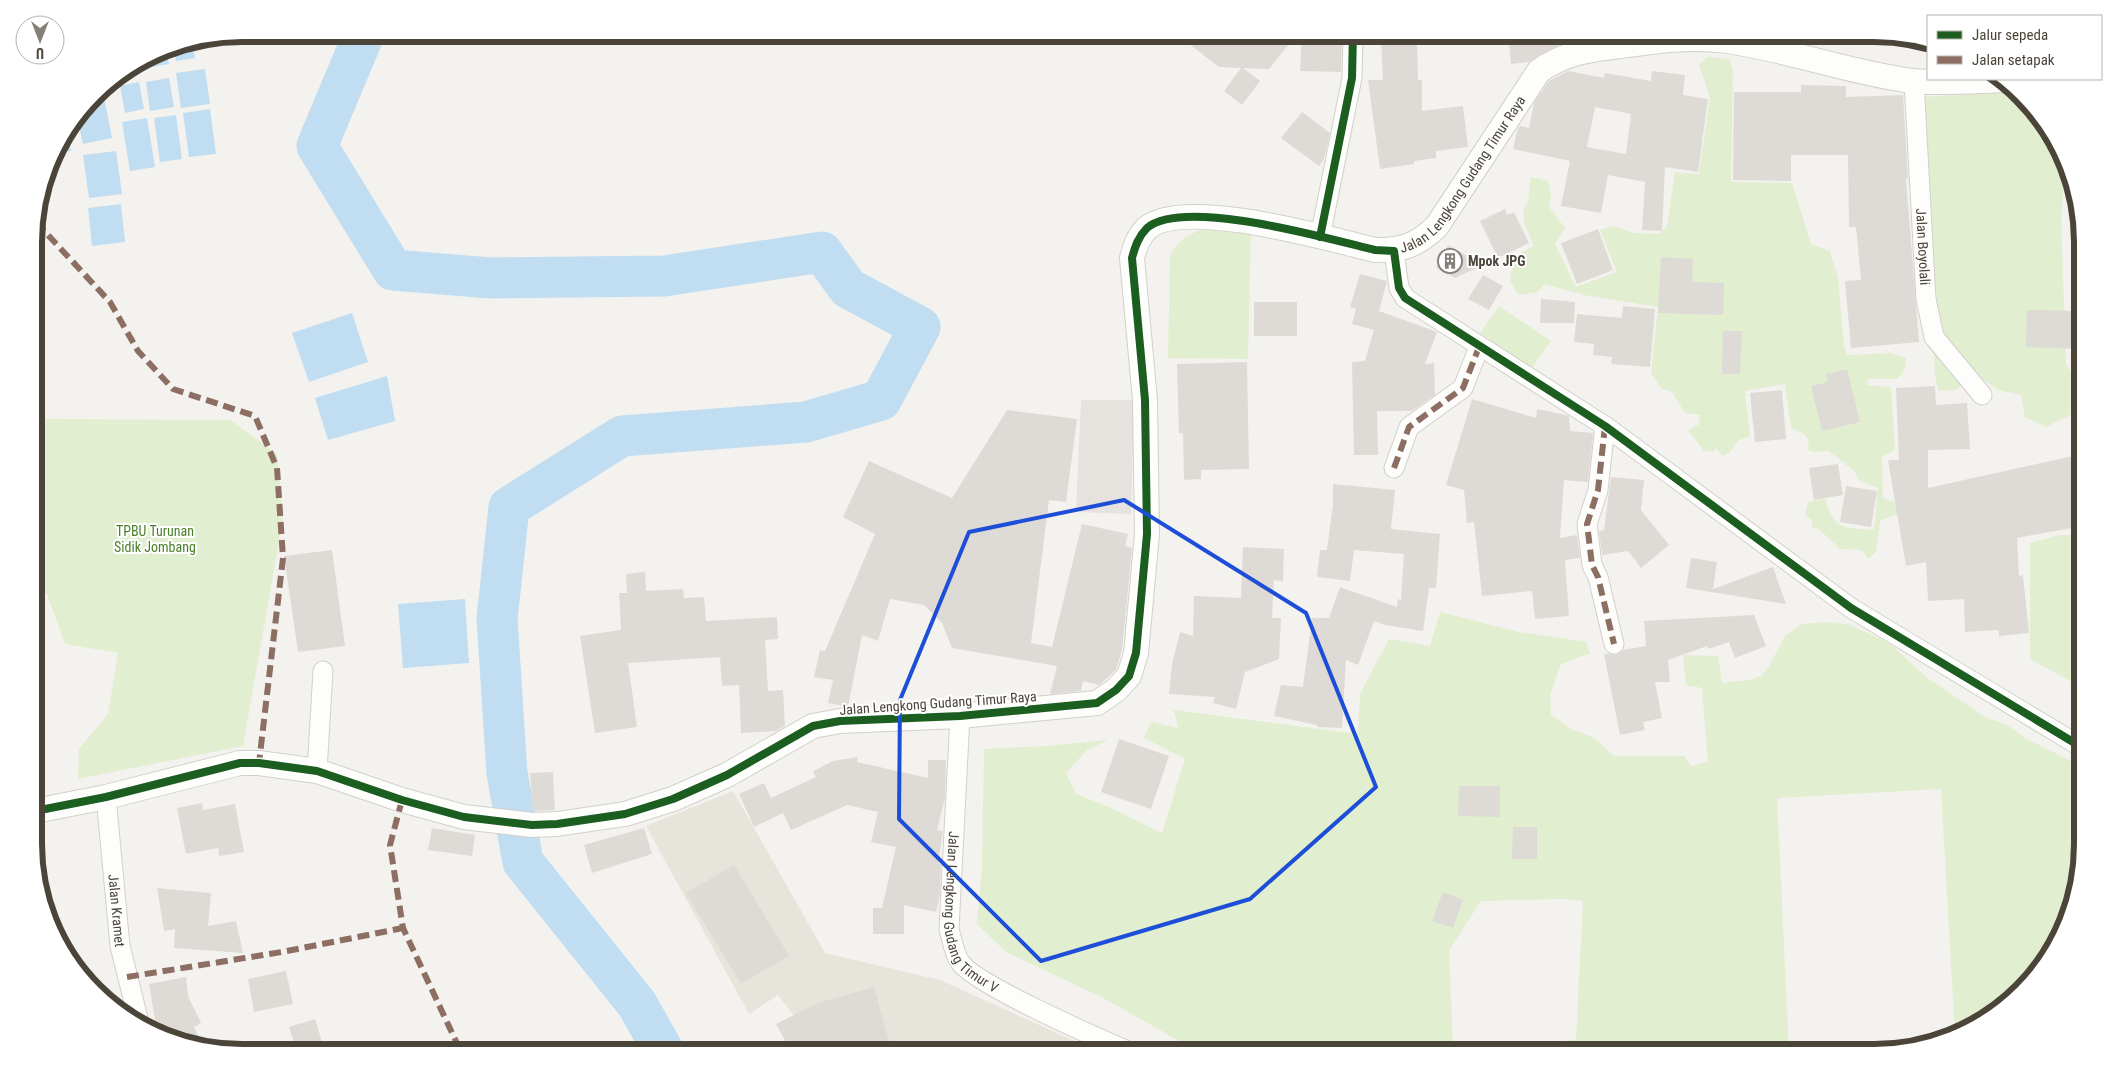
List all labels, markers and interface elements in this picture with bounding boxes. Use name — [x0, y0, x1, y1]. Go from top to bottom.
north arrow — [15, 15, 65, 65]
legend — [1927, 15, 2102, 80]
text: Jalur sepeda — [1972, 26, 2048, 44]
text: U — [36, 45, 44, 61]
text: Jalan setapak — [1972, 51, 2055, 69]
street label: Jalan Lengkong Gudang Timur Raya — [1398, 93, 1528, 256]
street label: Jalan Boyolali — [1913, 208, 1933, 286]
building icon: Mpok JPG — [1437, 248, 1463, 274]
place label: Mpok JPG — [1468, 253, 1525, 269]
park label: TPBU Turunan Sidik Jombang — [114, 523, 196, 555]
street label: Jalan Lengkong Gudang Timur Raya — [839, 688, 1037, 718]
street label: Jalan Lengkong Gudang Timur V — [941, 831, 1001, 996]
street label: Jalan Kramet — [105, 873, 128, 948]

